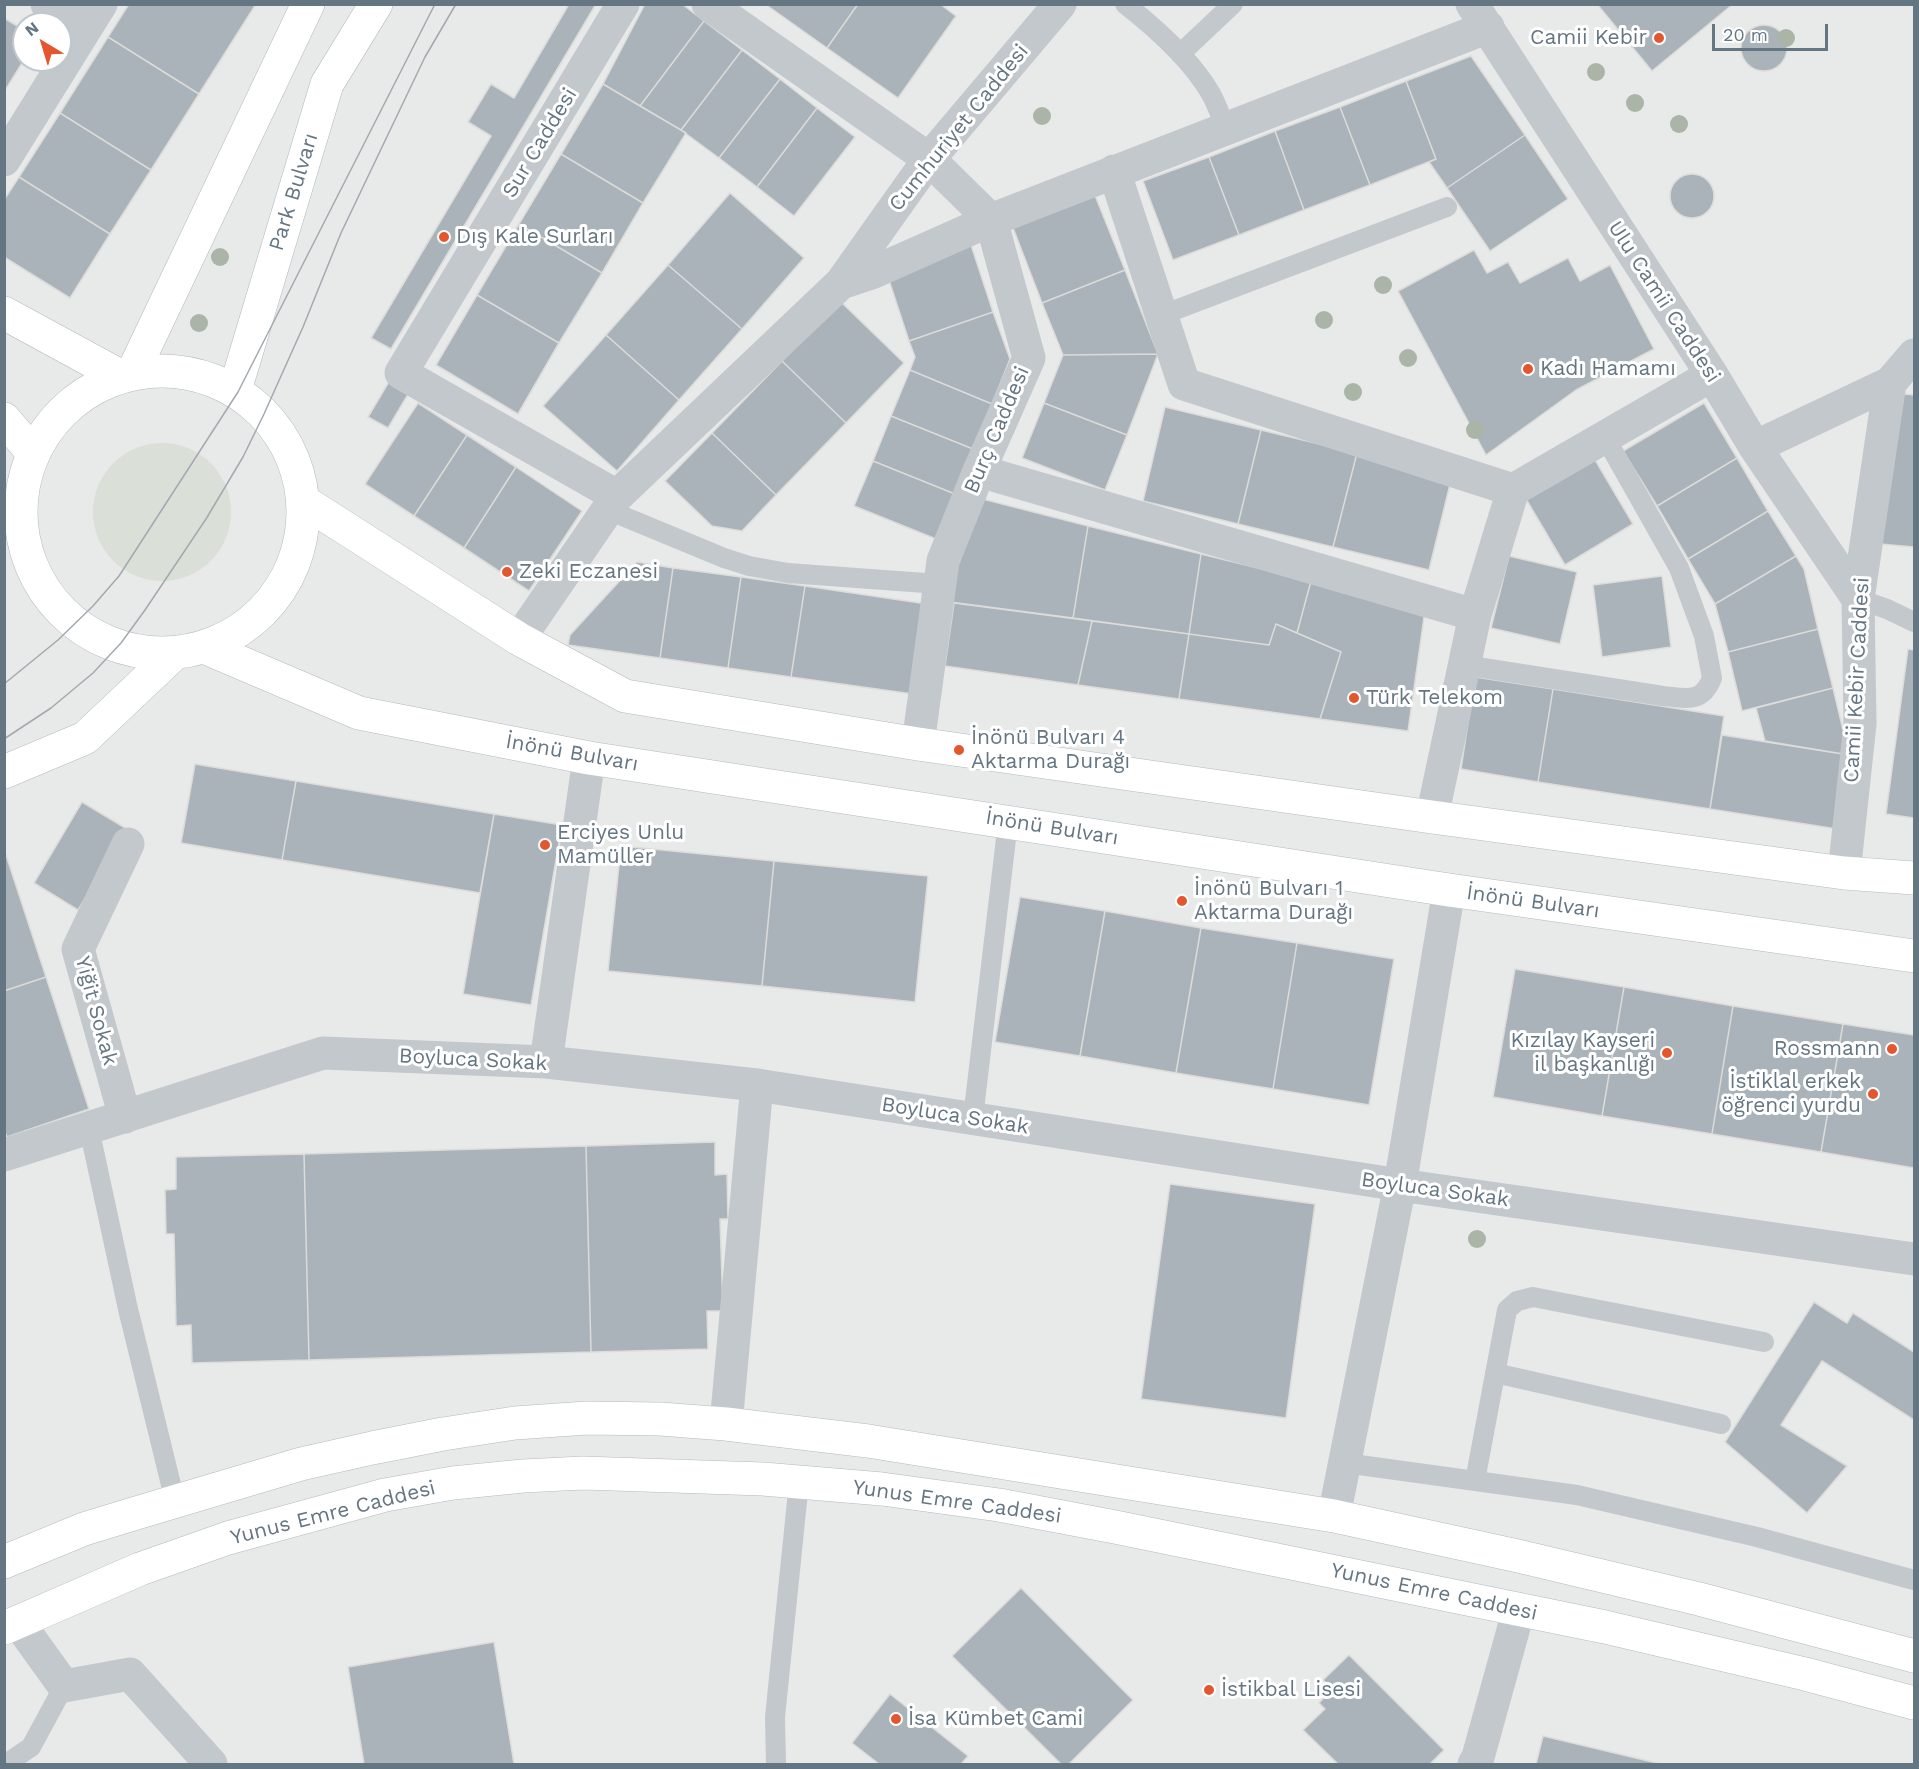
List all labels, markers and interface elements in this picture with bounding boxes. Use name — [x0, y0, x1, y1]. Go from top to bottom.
north arrow — [12, 12, 72, 72]
scale bar — [1715, 12, 1830, 50]
text: N — [21, 18, 42, 40]
text: 20 m — [1723, 24, 1768, 45]
place label: Camii Kebir — [1530, 25, 1647, 51]
marker: Camii Kebir — [1652, 31, 1666, 45]
street label: Cumhuriyet Caddesi — [884, 39, 1034, 217]
street label: Sur Caddesi — [497, 84, 583, 202]
street label: Park Bulvarı — [264, 130, 324, 254]
street label: Ulu Camii Caddesi — [1602, 217, 1726, 387]
place label: Dış Kale Surları — [456, 224, 613, 250]
marker: Dış Kale Surları — [437, 230, 451, 244]
place label: Kadı Hamamı — [1540, 356, 1676, 382]
marker: Kadı Hamamı — [1521, 362, 1535, 376]
street label: Burç Caddesi — [959, 363, 1035, 497]
place label: Zeki Eczanesi — [519, 559, 658, 585]
marker: Zeki Eczanesi — [500, 565, 514, 579]
street label: Camii Kebir Caddesi — [1839, 577, 1875, 783]
place label: Türk Telekom — [1366, 685, 1503, 711]
marker: Türk Telekom — [1347, 691, 1361, 705]
place label: İnönü Bulvarı 4 Aktarma Durağı — [971, 725, 1130, 775]
street label: İnönü Bulvarı — [504, 729, 640, 777]
marker: İnönü Bulvarı 4 Aktarma Durağı — [952, 743, 966, 757]
street label: İnönü Bulvarı — [984, 805, 1120, 851]
place label: Erciyes Unlu Mamüller — [557, 820, 684, 870]
marker: Erciyes Unlu Mamüller — [538, 838, 552, 852]
place label: İnönü Bulvarı 1 Aktarma Durağı — [1194, 876, 1353, 926]
street label: İnönü Bulvarı — [1465, 880, 1601, 924]
marker: İnönü Bulvarı 1 Aktarma Durağı — [1175, 894, 1189, 908]
street label: Yiğit Sokak — [69, 954, 123, 1068]
place label: Kızılay Kayseri il başkanlığı — [1510, 1028, 1655, 1078]
place label: Rossmann — [1774, 1036, 1880, 1062]
marker: Rossmann — [1885, 1042, 1899, 1056]
street label: Boyluca Sokak — [398, 1044, 548, 1076]
marker: Kızılay Kayseri il başkanlığı — [1660, 1046, 1674, 1060]
place label: İstiklal erkek öğrenci yurdu — [1721, 1069, 1861, 1119]
marker: İstiklal erkek öğrenci yurdu — [1866, 1087, 1880, 1101]
street label: Boyluca Sokak — [880, 1092, 1030, 1140]
street label: Boyluca Sokak — [1360, 1167, 1510, 1213]
street label: Yunus Emre Caddesi — [228, 1475, 438, 1551]
street label: Yunus Emre Caddesi — [851, 1475, 1063, 1529]
street label: Yunus Emre Caddesi — [1329, 1558, 1539, 1626]
place label: İstikbal Lisesi — [1221, 1677, 1361, 1703]
marker: İstikbal Lisesi — [1202, 1683, 1216, 1697]
place label: İsa Kümbet Cami — [908, 1706, 1083, 1732]
marker: İsa Kümbet Cami — [889, 1712, 903, 1726]

